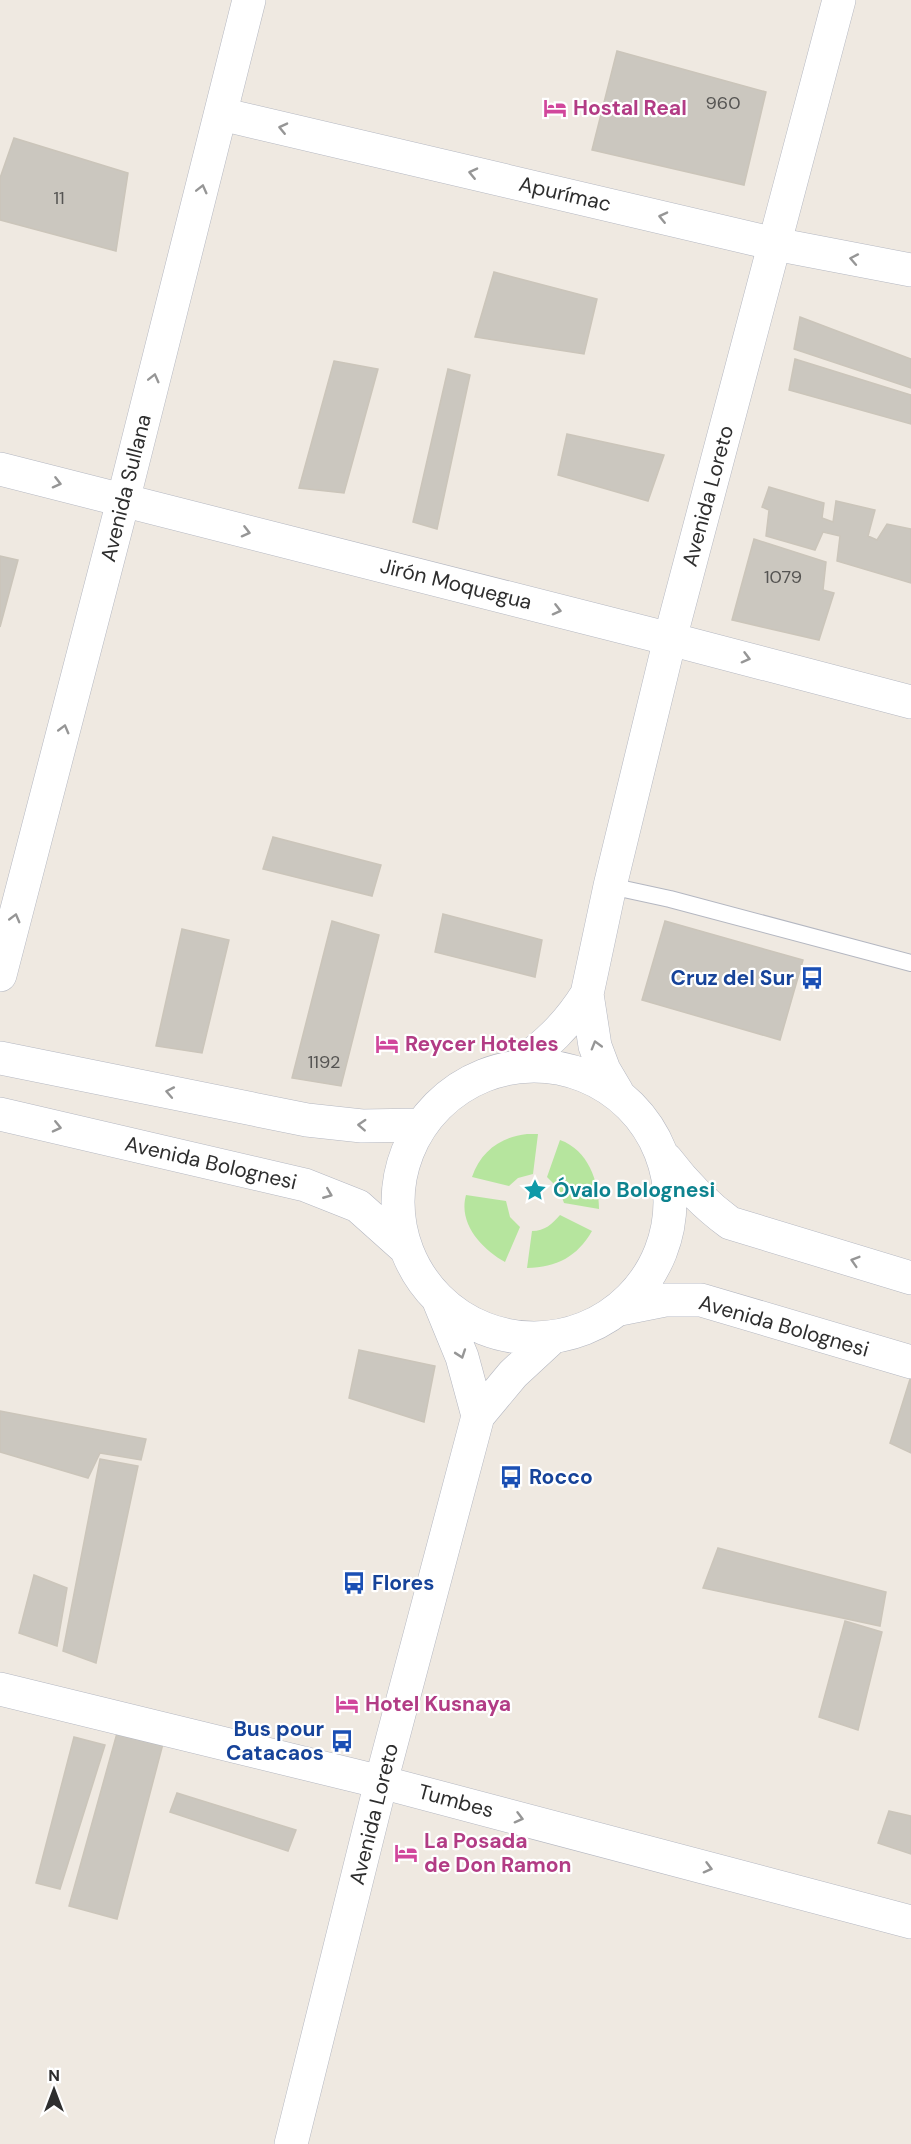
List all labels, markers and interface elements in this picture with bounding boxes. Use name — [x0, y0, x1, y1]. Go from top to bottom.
house number: 960 — [706, 91, 740, 115]
place label: Hostal Real — [573, 94, 687, 122]
hotel icon: Hostal Real — [542, 95, 568, 121]
one-way arrow — [279, 123, 289, 136]
one-way arrow — [468, 167, 478, 180]
street label: Apurímac — [516, 170, 614, 218]
one-way arrow — [194, 184, 207, 194]
house number: 11 — [53, 186, 65, 210]
one-way arrow — [658, 212, 668, 225]
one-way arrow — [849, 253, 859, 266]
one-way arrow — [147, 373, 159, 383]
street label: Avenida Sullana — [94, 411, 158, 565]
street label: Avenida Loreto — [676, 422, 740, 570]
one-way arrow — [51, 476, 61, 489]
one-way arrow — [240, 524, 250, 537]
street label: Jirón Moquegua — [377, 552, 535, 616]
house number: 1079 — [764, 565, 802, 589]
one-way arrow — [552, 602, 562, 615]
one-way arrow — [741, 651, 751, 664]
one-way arrow — [56, 724, 69, 734]
one-way arrow — [7, 913, 20, 923]
place label: Cruz del Sur — [671, 964, 794, 992]
bus stop icon: Cruz del Sur — [799, 965, 825, 991]
place label: Reycer Hoteles — [405, 1030, 559, 1058]
hotel icon: Reycer Hoteles — [374, 1031, 400, 1057]
one-way arrow — [591, 1040, 603, 1051]
house number: 1192 — [308, 1050, 340, 1074]
one-way arrow — [166, 1086, 176, 1099]
one-way arrow — [358, 1119, 367, 1132]
one-way arrow — [52, 1120, 62, 1133]
street label: Avenida Bolognesi — [122, 1130, 300, 1196]
place label: Óvalo Bolognesi — [553, 1176, 715, 1204]
place icon: Óvalo Bolognesi — [522, 1177, 548, 1203]
one-way arrow — [321, 1187, 332, 1199]
one-way arrow — [850, 1256, 861, 1268]
street label: Avenida Bolognesi — [696, 1288, 872, 1364]
one-way arrow — [453, 1348, 466, 1359]
place label: Rocco — [529, 1463, 593, 1491]
bus stop icon: Rocco — [498, 1464, 524, 1490]
place label: Flores — [372, 1569, 434, 1597]
bus stop icon: Flores — [341, 1570, 367, 1596]
place label: Hotel Kusnaya — [365, 1690, 511, 1718]
hotel icon: Hotel Kusnaya — [334, 1691, 360, 1717]
place label: Bus pour Catacaos — [226, 1715, 324, 1767]
bus stop icon: Bus pour Catacaos — [329, 1728, 355, 1754]
street label: Avenida Loreto — [343, 1740, 405, 1888]
street label: Tumbes — [415, 1778, 497, 1824]
one-way arrow — [513, 1811, 524, 1823]
place label: La Posada de Don Ramon — [424, 1827, 572, 1879]
hotel icon: La Posada de Don Ramon — [393, 1840, 419, 1866]
one-way arrow — [702, 1861, 712, 1873]
north arrow — [24, 2060, 84, 2120]
text: N — [48, 2065, 60, 2086]

